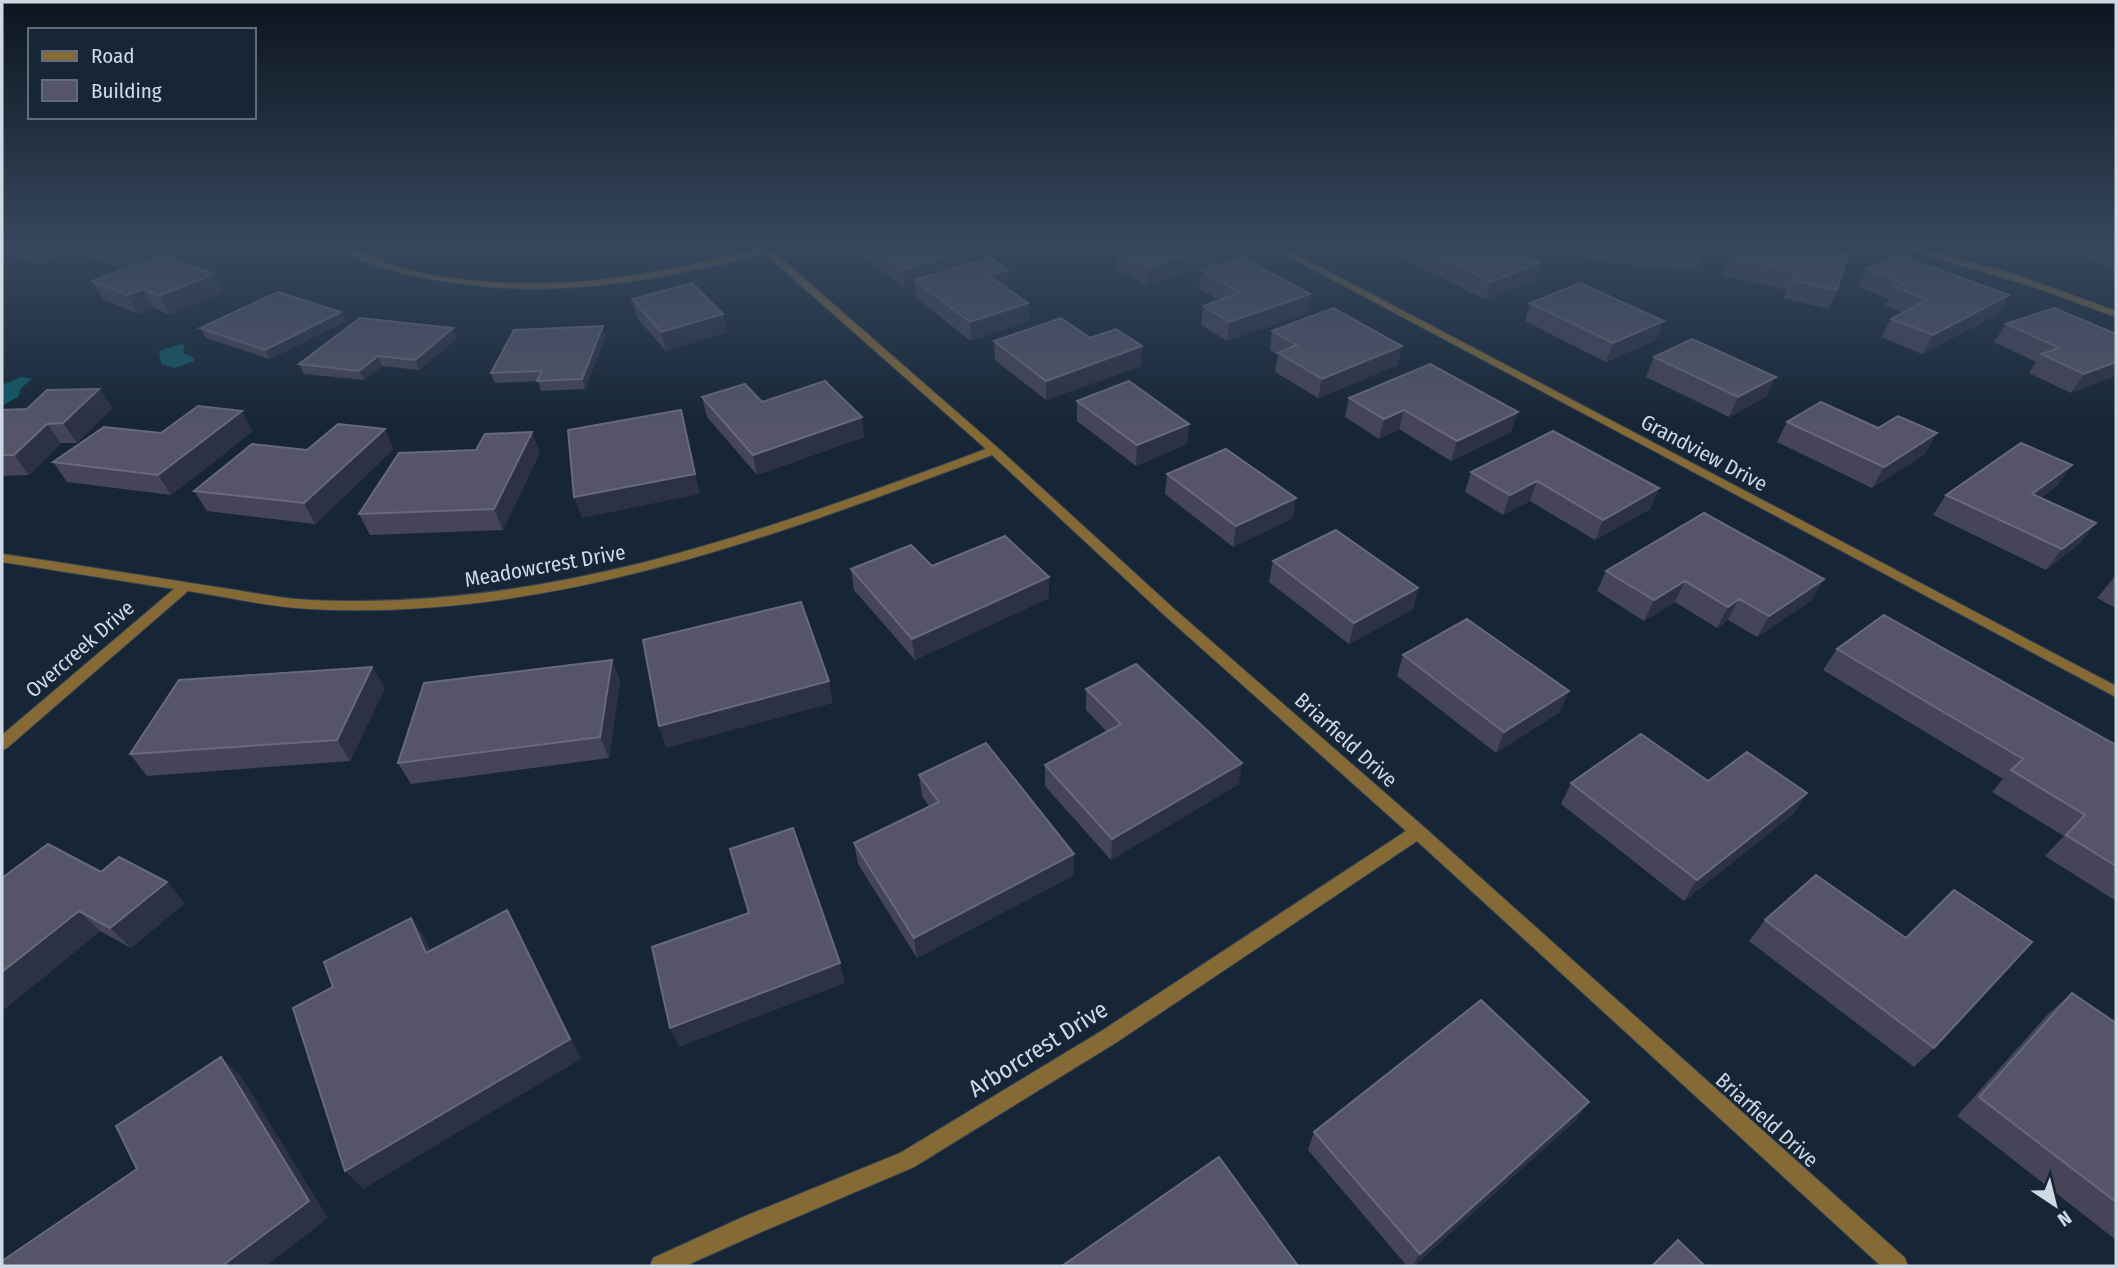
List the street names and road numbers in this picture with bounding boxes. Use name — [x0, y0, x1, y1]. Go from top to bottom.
street label: Grandview Drive — [1636, 409, 1772, 497]
street label: Meadowcrest Drive — [463, 539, 627, 593]
street label: Overcreek Drive — [20, 595, 140, 703]
street label: Briarfield Drive — [1289, 687, 1403, 793]
street label: Arborcrest Drive — [963, 995, 1113, 1103]
street label: Briarfield Drive — [1710, 1067, 1824, 1173]

